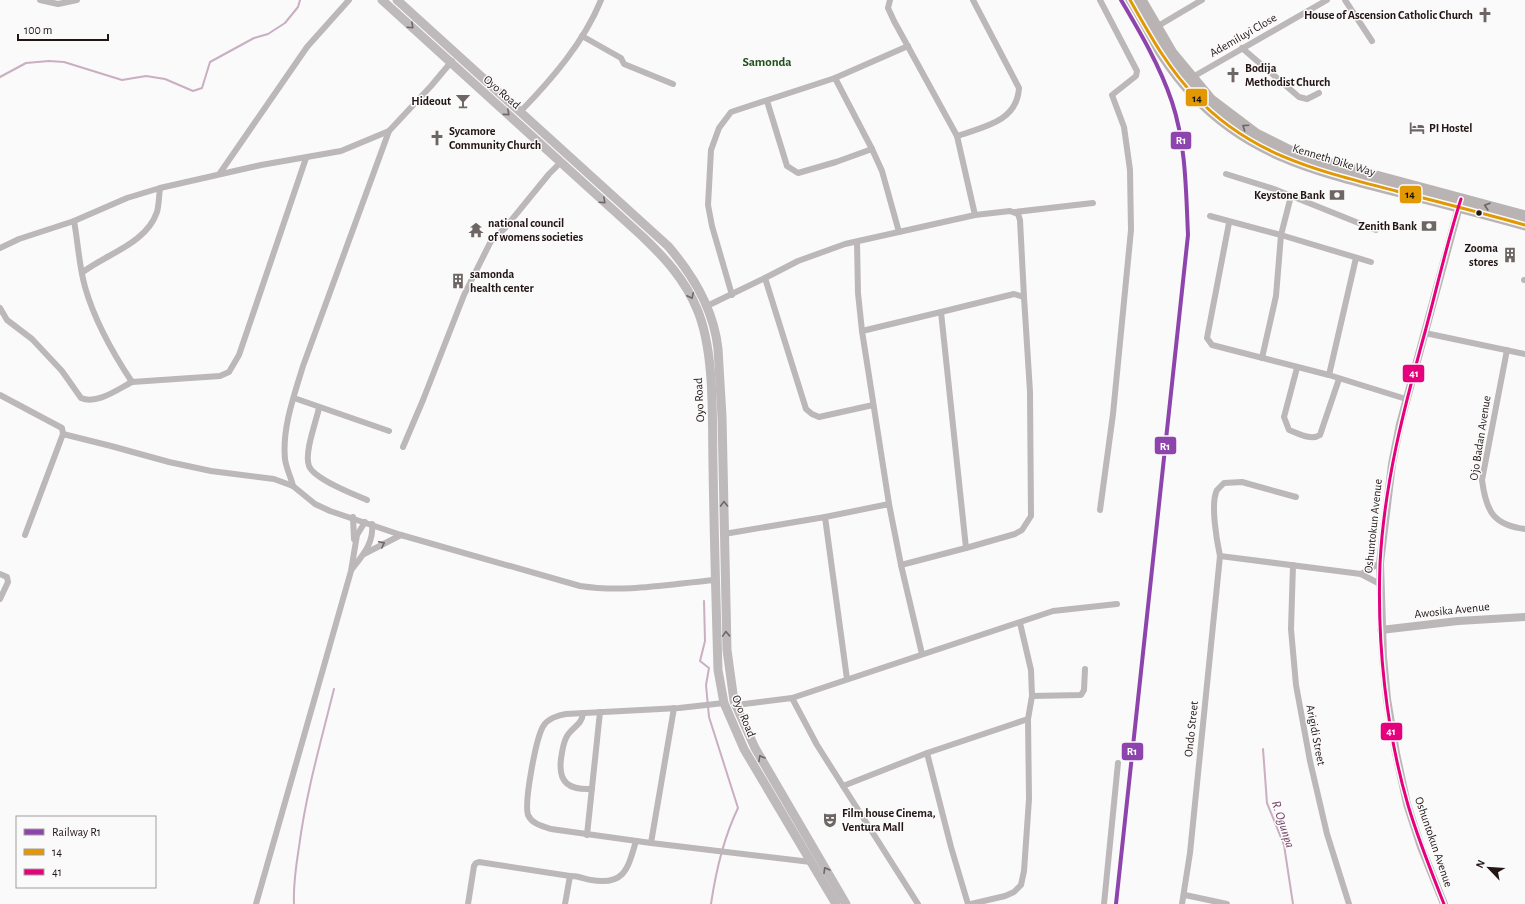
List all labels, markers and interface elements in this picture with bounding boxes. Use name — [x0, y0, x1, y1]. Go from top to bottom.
church icon: House of Ascension Catholic Church — [1476, 6, 1494, 24]
place label: House of Ascension Catholic Church — [1304, 9, 1473, 21]
street label: Ademiluyi Close — [1208, 11, 1279, 60]
scale bar — [18, 16, 108, 42]
one-way arrow — [406, 22, 414, 29]
text: 100 m — [24, 24, 52, 36]
district label: Samonda — [742, 56, 792, 69]
place label: Bodija Methodist Church — [1245, 62, 1330, 88]
church icon: Bodija Methodist Church — [1224, 66, 1242, 84]
street label: Oyo Road — [481, 73, 523, 112]
line badge: 14 — [1185, 88, 1208, 107]
bar icon: Hideout — [454, 92, 472, 110]
text: 14 — [1192, 93, 1202, 104]
place label: Hideout — [411, 95, 451, 107]
one-way arrow — [503, 109, 510, 116]
hotel icon: PI Hostel — [1408, 119, 1426, 137]
place label: PI Hostel — [1429, 122, 1472, 134]
place label: Sycamore Community Church — [449, 125, 541, 152]
one-way arrow — [1243, 125, 1250, 132]
church icon: Sycamore Community Church — [428, 129, 446, 147]
line badge: R1 — [1170, 131, 1192, 150]
text: R1 — [1176, 135, 1186, 146]
street label: Kenneth Dike Way — [1291, 142, 1377, 179]
line badge: 14 — [1399, 185, 1422, 204]
bank icon: Keystone Bank — [1328, 186, 1346, 204]
place label: Keystone Bank — [1254, 189, 1325, 202]
text: 14 — [1405, 189, 1415, 200]
one-way arrow — [598, 197, 606, 204]
one-way arrow — [1484, 202, 1491, 211]
unlabelled marker — [1474, 208, 1484, 218]
place label: national council of womens societies — [488, 217, 583, 243]
bank icon: Zenith Bank — [1420, 217, 1438, 235]
place label: Zenith Bank — [1358, 220, 1417, 232]
temple icon: national council of womens societies — [467, 221, 485, 239]
place label: Zooma stores — [1464, 242, 1498, 268]
building icon: Zooma stores — [1501, 246, 1519, 264]
place label: samonda health center — [470, 268, 535, 294]
building icon: samonda health center — [449, 272, 467, 290]
one-way arrow — [686, 291, 694, 299]
line badge: 41 — [1402, 364, 1425, 383]
text: 41 — [1409, 368, 1419, 379]
street label: Oyo Road — [692, 377, 707, 422]
street label: Ojo Badan Avenue — [1467, 395, 1494, 481]
line badge: R1 — [1154, 436, 1177, 455]
text: R1 — [1160, 441, 1170, 452]
street label: Oshuntokun Avenue — [1362, 478, 1384, 574]
one-way arrow — [719, 501, 728, 507]
one-way arrow — [378, 541, 386, 549]
street label: Awosika Avenue — [1414, 600, 1490, 620]
one-way arrow — [722, 631, 731, 637]
street label: Oyo Road — [729, 693, 758, 739]
street label: Ondo Street — [1182, 700, 1200, 758]
street label: Arigidi Street — [1304, 704, 1328, 767]
line badge: 41 — [1380, 722, 1403, 741]
text: 41 — [1386, 726, 1396, 737]
line badge: R1 — [1121, 742, 1144, 761]
text: R1 — [1127, 746, 1137, 757]
one-way arrow — [758, 755, 765, 762]
street label: Oshuntokun Avenue — [1413, 795, 1455, 889]
water label: R. Ogunpa — [1269, 799, 1296, 850]
place label: Film house Cinema, Ventura Mall — [842, 807, 936, 833]
theatre icon: Film house Cinema, Ventura Mall — [821, 811, 839, 829]
legend — [16, 816, 156, 888]
text: Railway R1 — [52, 826, 101, 839]
text: 14 — [52, 846, 62, 858]
north arrow — [1469, 848, 1509, 888]
text: N — [1474, 858, 1487, 870]
text: 41 — [52, 866, 62, 878]
one-way arrow — [824, 867, 831, 874]

